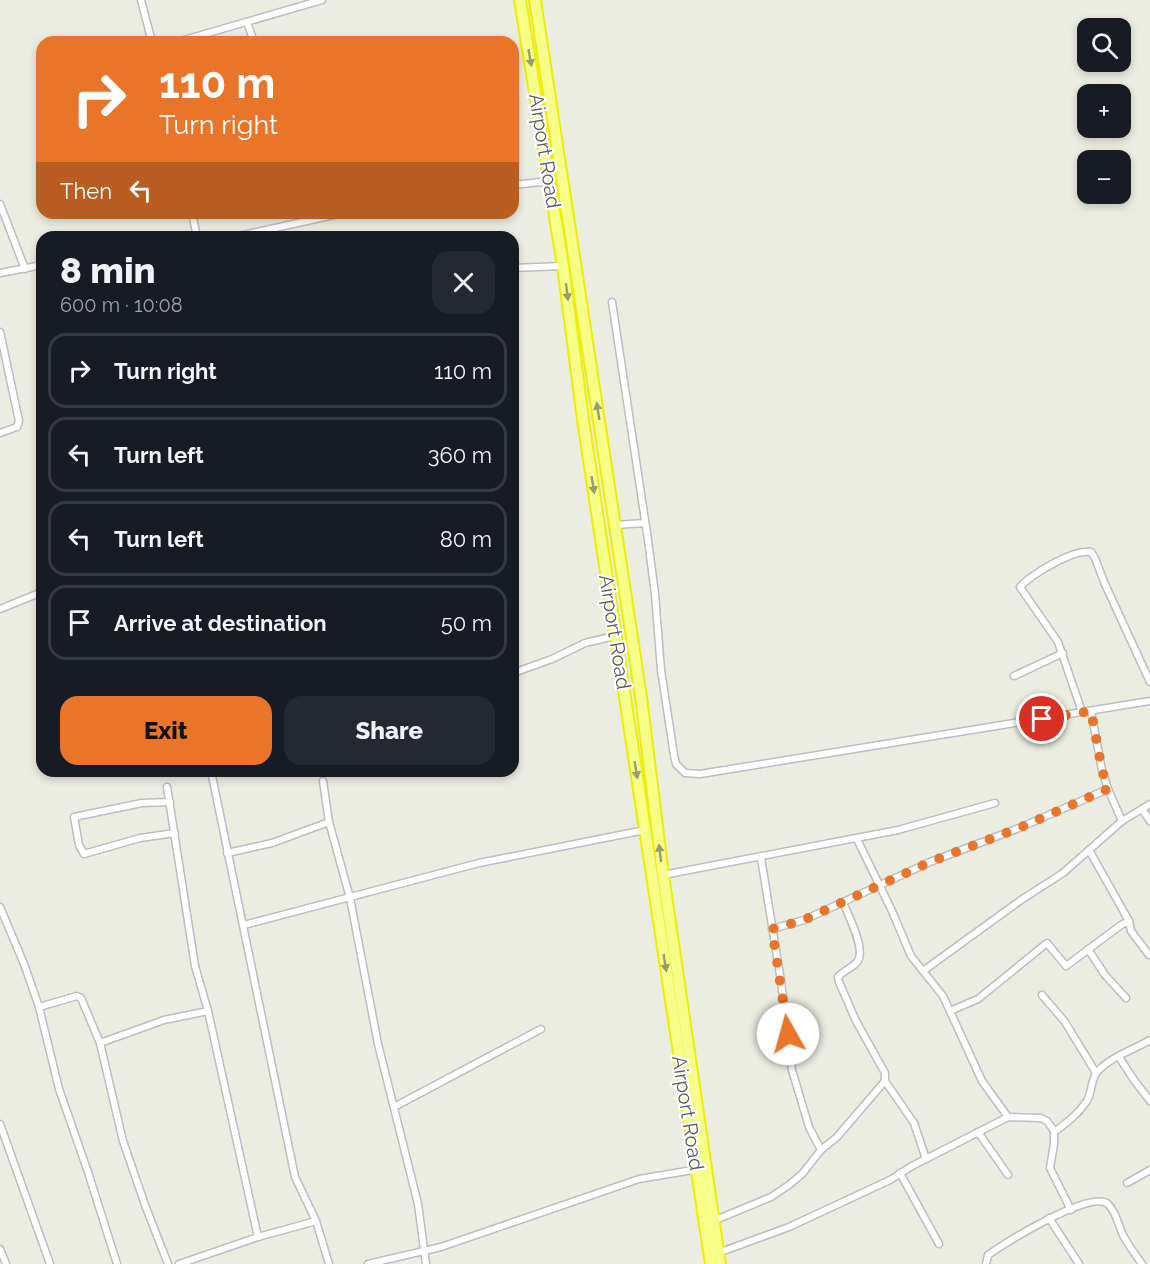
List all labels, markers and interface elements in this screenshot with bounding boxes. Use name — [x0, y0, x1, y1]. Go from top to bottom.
map controls — [1077, 18, 1131, 204]
button: search — [1077, 18, 1131, 72]
one-way arrow — [525, 48, 534, 67]
text: 110 m — [159, 59, 275, 108]
icon: right — [60, 60, 138, 138]
button: + — [1077, 84, 1131, 138]
street label: Airport Road — [524, 92, 566, 210]
text: Turn right — [159, 109, 278, 140]
button: − — [1077, 150, 1131, 204]
icon: left — [124, 174, 157, 207]
text: Then — [60, 178, 112, 204]
text: 8 min — [60, 249, 156, 291]
button: close — [432, 251, 495, 314]
one-way arrow — [562, 282, 571, 301]
text: 600 m · 10:08 — [60, 293, 183, 317]
icon: right — [63, 354, 96, 387]
text: Turn right — [114, 358, 217, 384]
text: 110 m — [434, 358, 492, 384]
one-way arrow — [593, 401, 602, 420]
icon: left — [63, 438, 96, 471]
text: Turn left — [114, 442, 204, 468]
text: 360 m — [428, 442, 492, 468]
one-way arrow — [588, 476, 597, 495]
icon: left — [63, 522, 96, 555]
text: Turn left — [114, 526, 204, 552]
text: 80 m — [440, 526, 492, 552]
street label: Airport Road — [594, 573, 636, 691]
icon: arrive — [63, 606, 96, 639]
text: Arrive at destination — [114, 610, 327, 636]
text: 50 m — [441, 610, 492, 636]
pin — [1016, 693, 1067, 744]
button: Exit — [60, 696, 272, 765]
button: Share — [284, 696, 495, 765]
icon: arrive — [1025, 702, 1058, 735]
one-way arrow — [631, 761, 640, 780]
one-way arrow — [655, 843, 665, 862]
one-way arrow — [661, 954, 670, 973]
position arrow — [756, 1002, 820, 1066]
street label: Airport Road — [667, 1054, 709, 1172]

